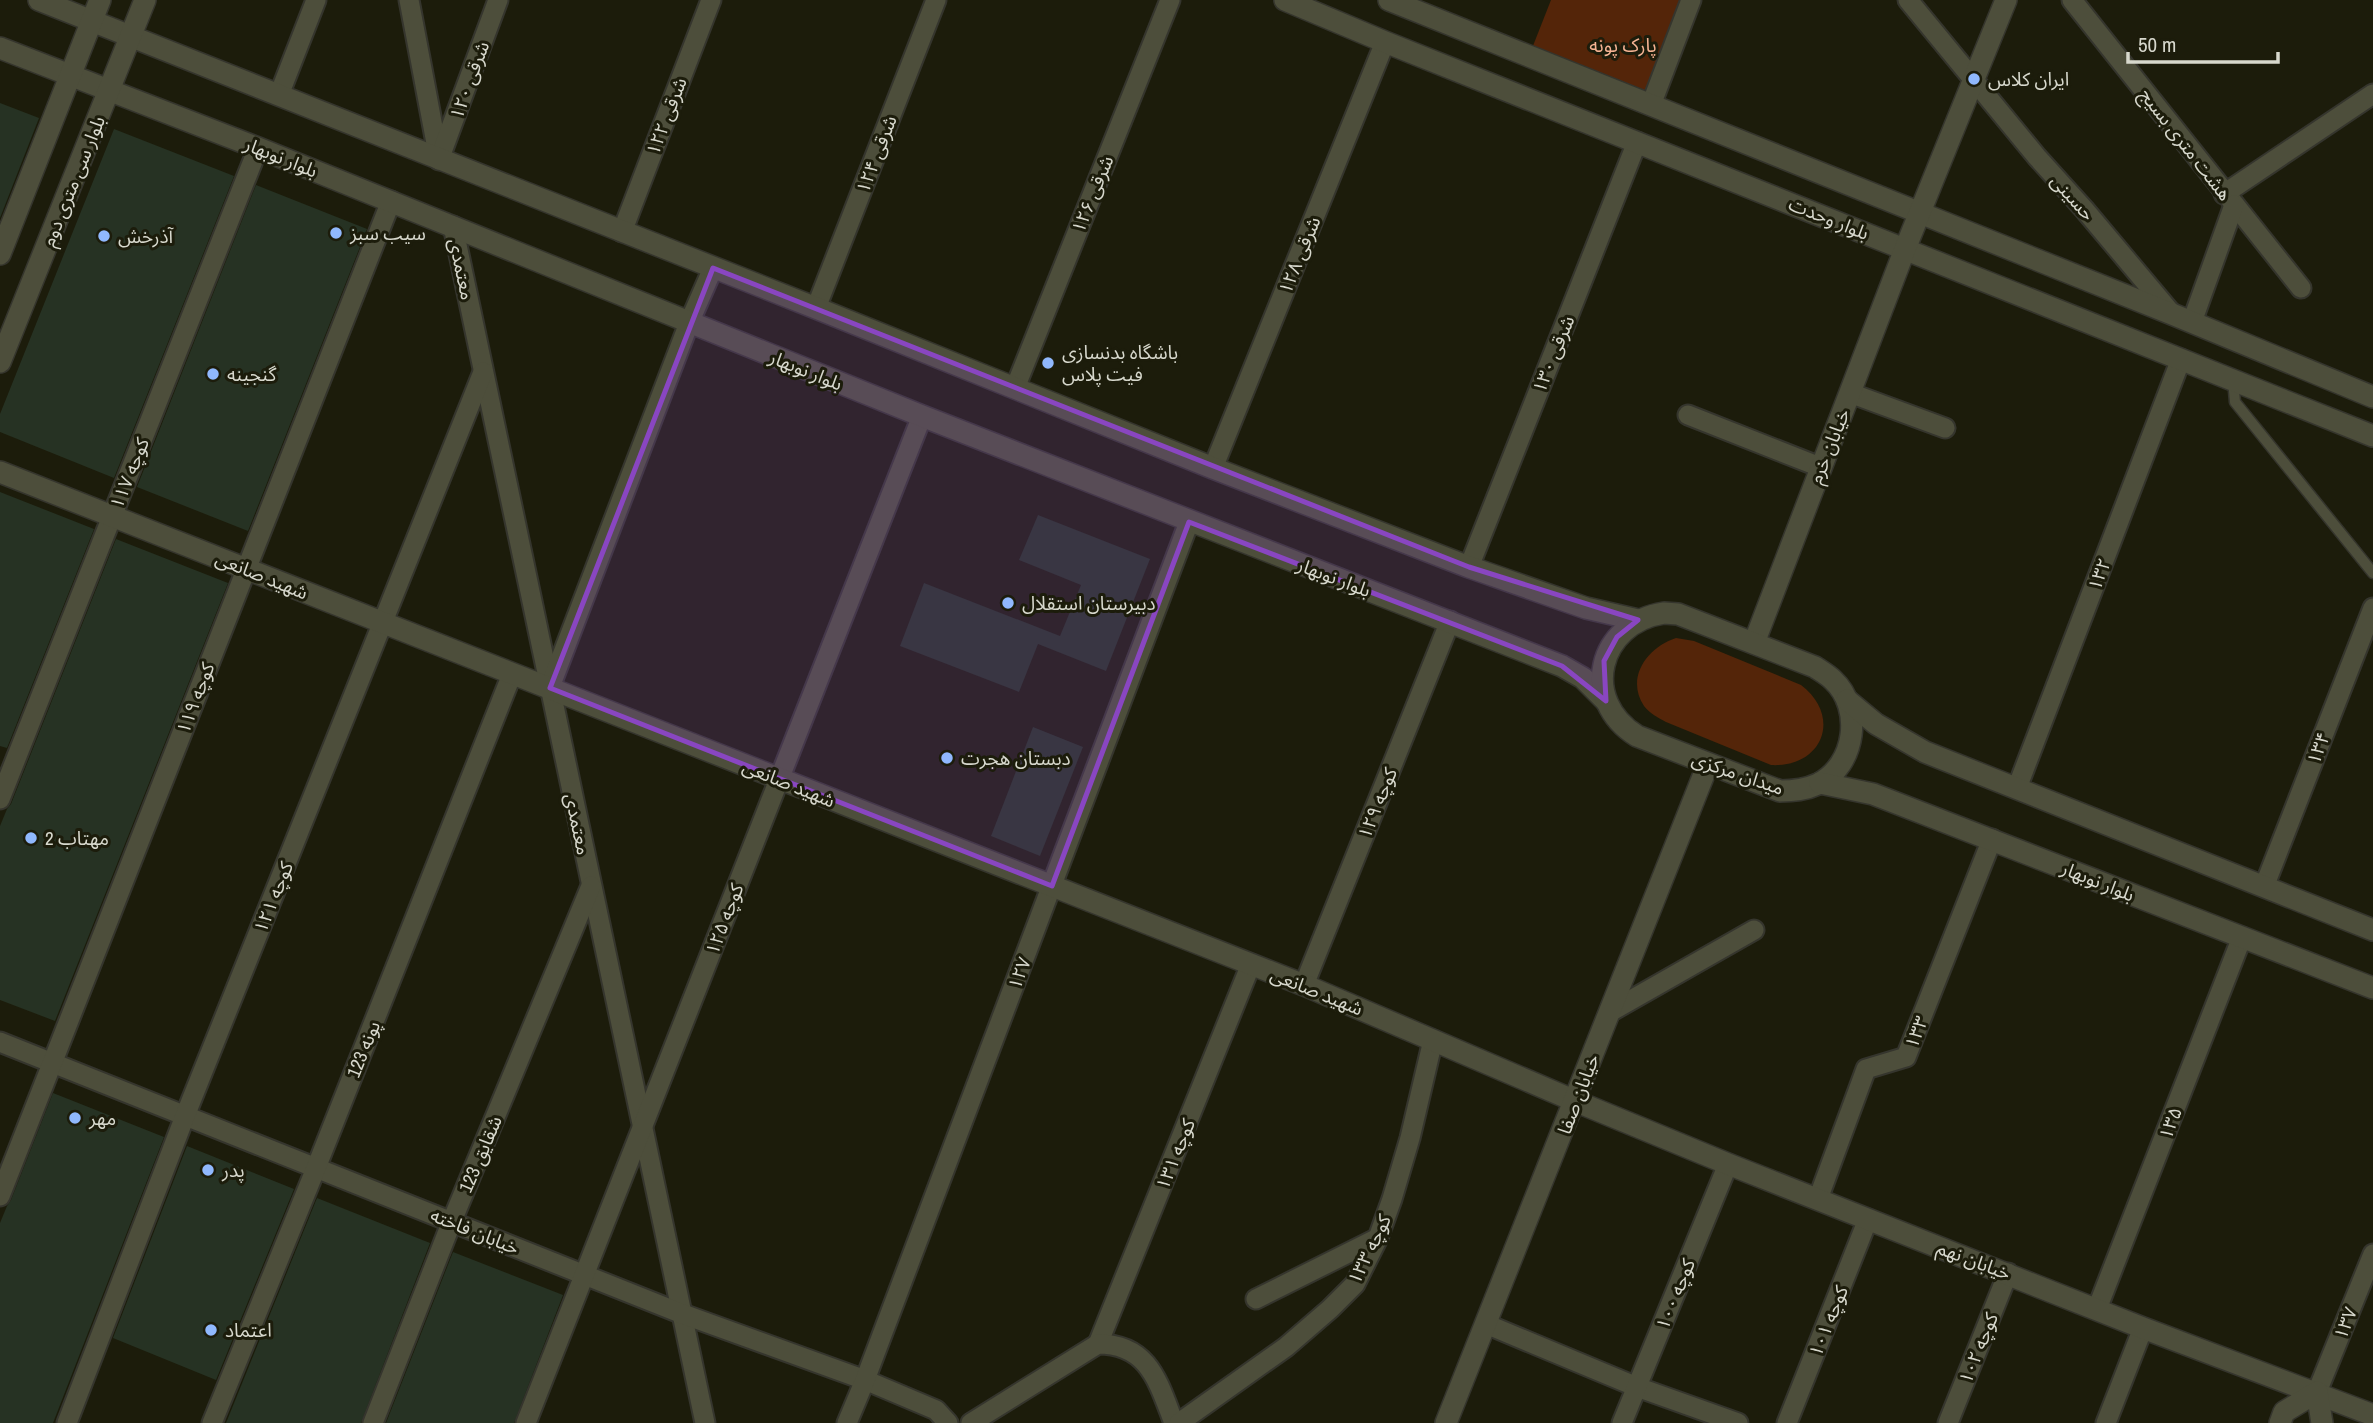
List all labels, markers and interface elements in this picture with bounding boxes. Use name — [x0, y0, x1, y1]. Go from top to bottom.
scale bar — [2128, 21, 2278, 65]
text: 50 m — [2138, 30, 2176, 59]
park label: پارک پونه — [1589, 32, 1657, 58]
street label: ۱۲۰ شرقی — [443, 37, 495, 123]
place label: ایران کلاس — [1988, 66, 2069, 92]
marker: ایران کلاس — [1966, 71, 1982, 87]
street label: ۱۲۲ شرقی — [639, 73, 693, 159]
street label: هشت متری بسیج — [2132, 82, 2238, 207]
street label: ۱۲۴ شرقی — [849, 111, 903, 197]
street label: بلوار سی متری دوم — [35, 112, 113, 251]
street label: بلوار نوبهار — [240, 130, 322, 183]
street label: ۱۲۶ شرقی — [1065, 151, 1119, 237]
street label: حسینی — [2045, 168, 2101, 226]
street label: بلوار وحدت — [1785, 190, 1873, 246]
street label: ۱۲۸ شرقی — [1272, 212, 1326, 298]
place label: سیب سبز — [349, 220, 426, 246]
place label: آذرخش — [118, 223, 174, 249]
marker: سیب سبز — [328, 225, 344, 241]
marker: آذرخش — [96, 228, 112, 244]
street label: معتمدی — [443, 236, 481, 302]
street label: ۱۳۰ شرقی — [1526, 311, 1580, 397]
place label: باشگاه بدنسازی فیت پلاس — [1062, 339, 1178, 387]
street label: بلوار نوبهار — [765, 343, 847, 396]
marker: باشگاه بدنسازی فیت پلاس — [1040, 355, 1056, 371]
place label: گنجینه — [227, 361, 277, 387]
marker: گنجینه — [205, 366, 221, 382]
street label: خیابان خرم — [1802, 405, 1858, 488]
street label: کوچه ۱۱۷ — [103, 433, 155, 512]
street label: شهید صانعی — [212, 545, 312, 605]
street label: بلوار نوبهار — [1292, 551, 1375, 603]
street label: ۱۳۲ — [2081, 554, 2117, 594]
place label: دبیرستان استقلال — [1022, 590, 1156, 616]
marker: دبیرستان استقلال — [1000, 595, 1016, 611]
street label: کوچه ۱۱۹ — [170, 658, 221, 737]
street label: ۱۳۴ — [2300, 728, 2336, 768]
place label: دبستان هجرت — [961, 745, 1071, 771]
street label: میدان مرکزی — [1689, 745, 1787, 801]
marker: دبستان هجرت — [939, 750, 955, 766]
street label: شهید صانعی — [739, 753, 839, 813]
street label: کوچه ۱۲۹ — [1351, 763, 1403, 842]
street label: معتمدی — [559, 791, 597, 857]
place label: مهتاب 2 — [45, 825, 109, 851]
marker: مهتاب 2 — [23, 830, 39, 846]
street label: بلوار نوبهار — [2057, 854, 2139, 907]
street label: کوچه ۱۲۱ — [247, 857, 299, 936]
street label: کوچه ۱۲۵ — [699, 879, 750, 958]
street label: ۱۲۷ — [1001, 953, 1037, 993]
street label: شهید صانعی — [1267, 961, 1367, 1021]
street label: ۱۳۳ — [1898, 1012, 1934, 1052]
street label: 123 پونه — [340, 1017, 386, 1081]
street label: خیابان صفا — [1551, 1050, 1605, 1138]
street label: ۱۳۵ — [2152, 1103, 2188, 1143]
place label: مهر — [88, 1105, 116, 1131]
marker: مهر — [67, 1110, 83, 1126]
street label: 123 شقایق — [452, 1112, 508, 1196]
street label: کوچه ۱۳۱ — [1149, 1114, 1201, 1193]
place label: پدر — [221, 1157, 245, 1183]
marker: پدر — [200, 1162, 216, 1178]
street label: خیابان فاخته — [427, 1201, 523, 1261]
street label: کوچه ۱۳۳ — [1341, 1209, 1398, 1288]
street label: خیابان نهم — [1933, 1234, 2015, 1288]
street label: کوچه ۱۰۰ — [1649, 1254, 1701, 1333]
street label: کوچه ۱۰۱ — [1802, 1281, 1854, 1360]
street label: ۱۳۷ — [2327, 1303, 2363, 1343]
street label: کوچه ۱۰۲ — [1952, 1308, 2004, 1387]
place label: اعتماد — [225, 1317, 272, 1343]
marker: اعتماد — [203, 1322, 219, 1338]

